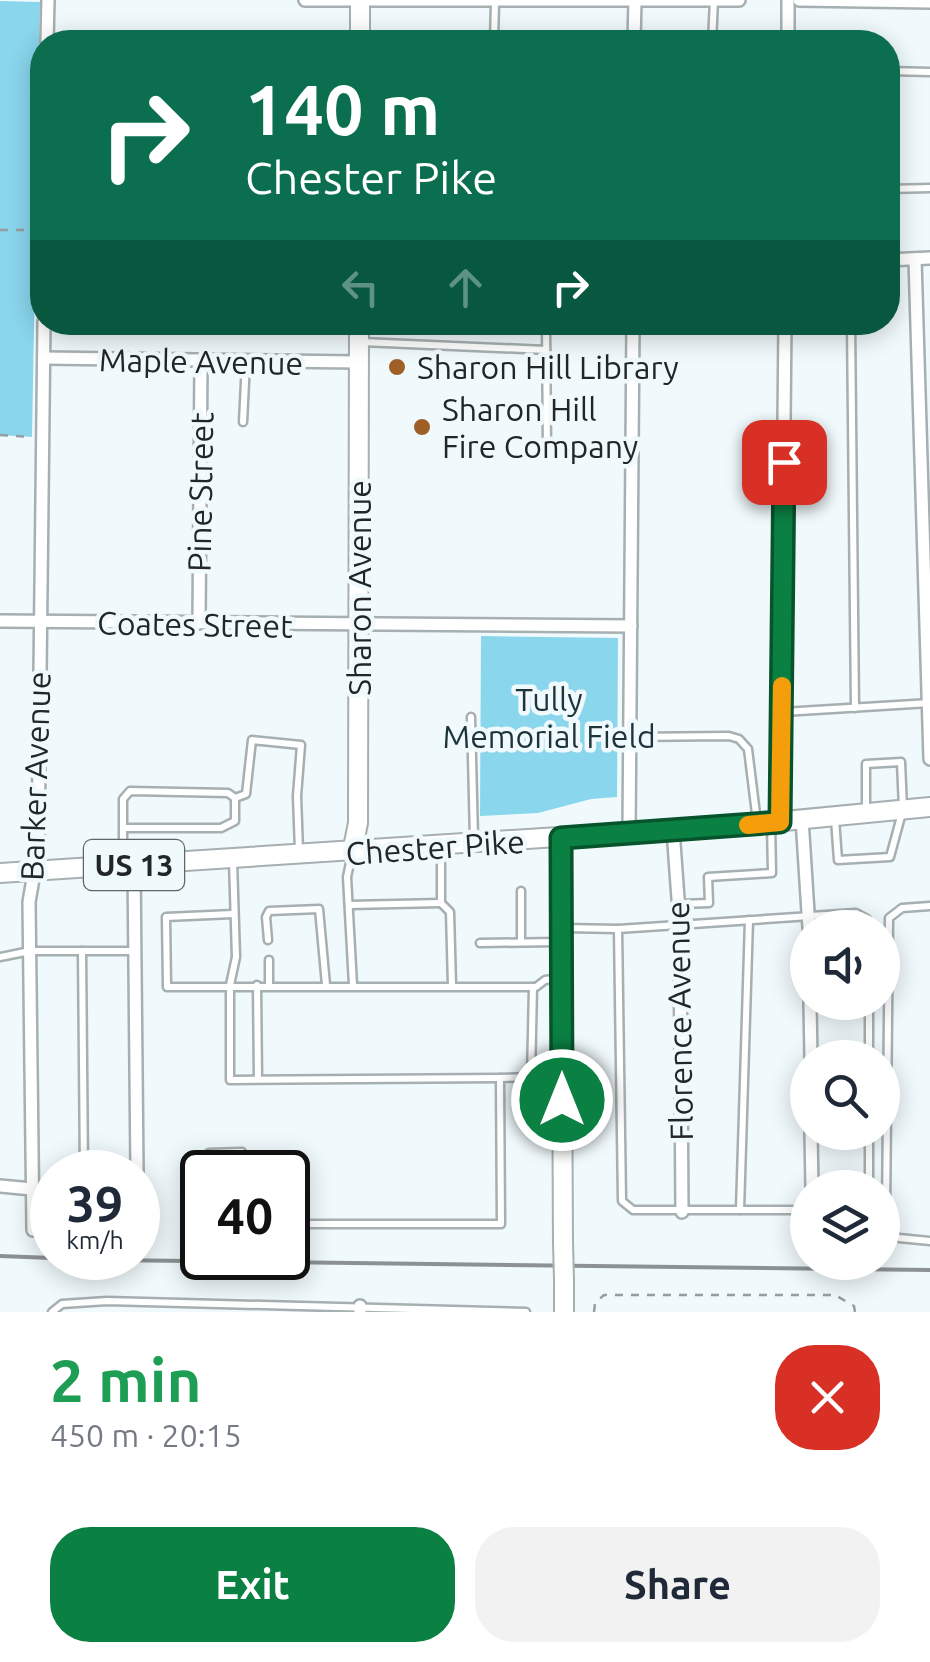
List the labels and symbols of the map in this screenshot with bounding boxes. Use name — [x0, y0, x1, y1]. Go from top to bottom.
street label: Maple Avenue — [99, 341, 303, 381]
place label: Sharon Hill Library — [417, 349, 679, 385]
marker: Sharon Hill Library — [386, 356, 408, 378]
place label: Sharon Hill Fire Company — [442, 391, 638, 464]
street label: Pine Street — [181, 412, 219, 572]
marker: Sharon Hill Fire Company — [411, 416, 433, 438]
pin — [742, 420, 827, 505]
street label: Sharon Avenue — [341, 480, 377, 696]
street label: Coates Street — [97, 604, 293, 644]
street label: Barker Avenue — [13, 671, 57, 881]
park label: Tully Memorial Field — [442, 681, 656, 754]
street label: Chester Pike — [344, 823, 526, 871]
road number: US 13 — [84, 840, 184, 890]
street label: Florence Avenue — [659, 901, 699, 1141]
position arrow — [510, 1048, 614, 1152]
speed limit sign: 40 — [180, 1150, 310, 1280]

